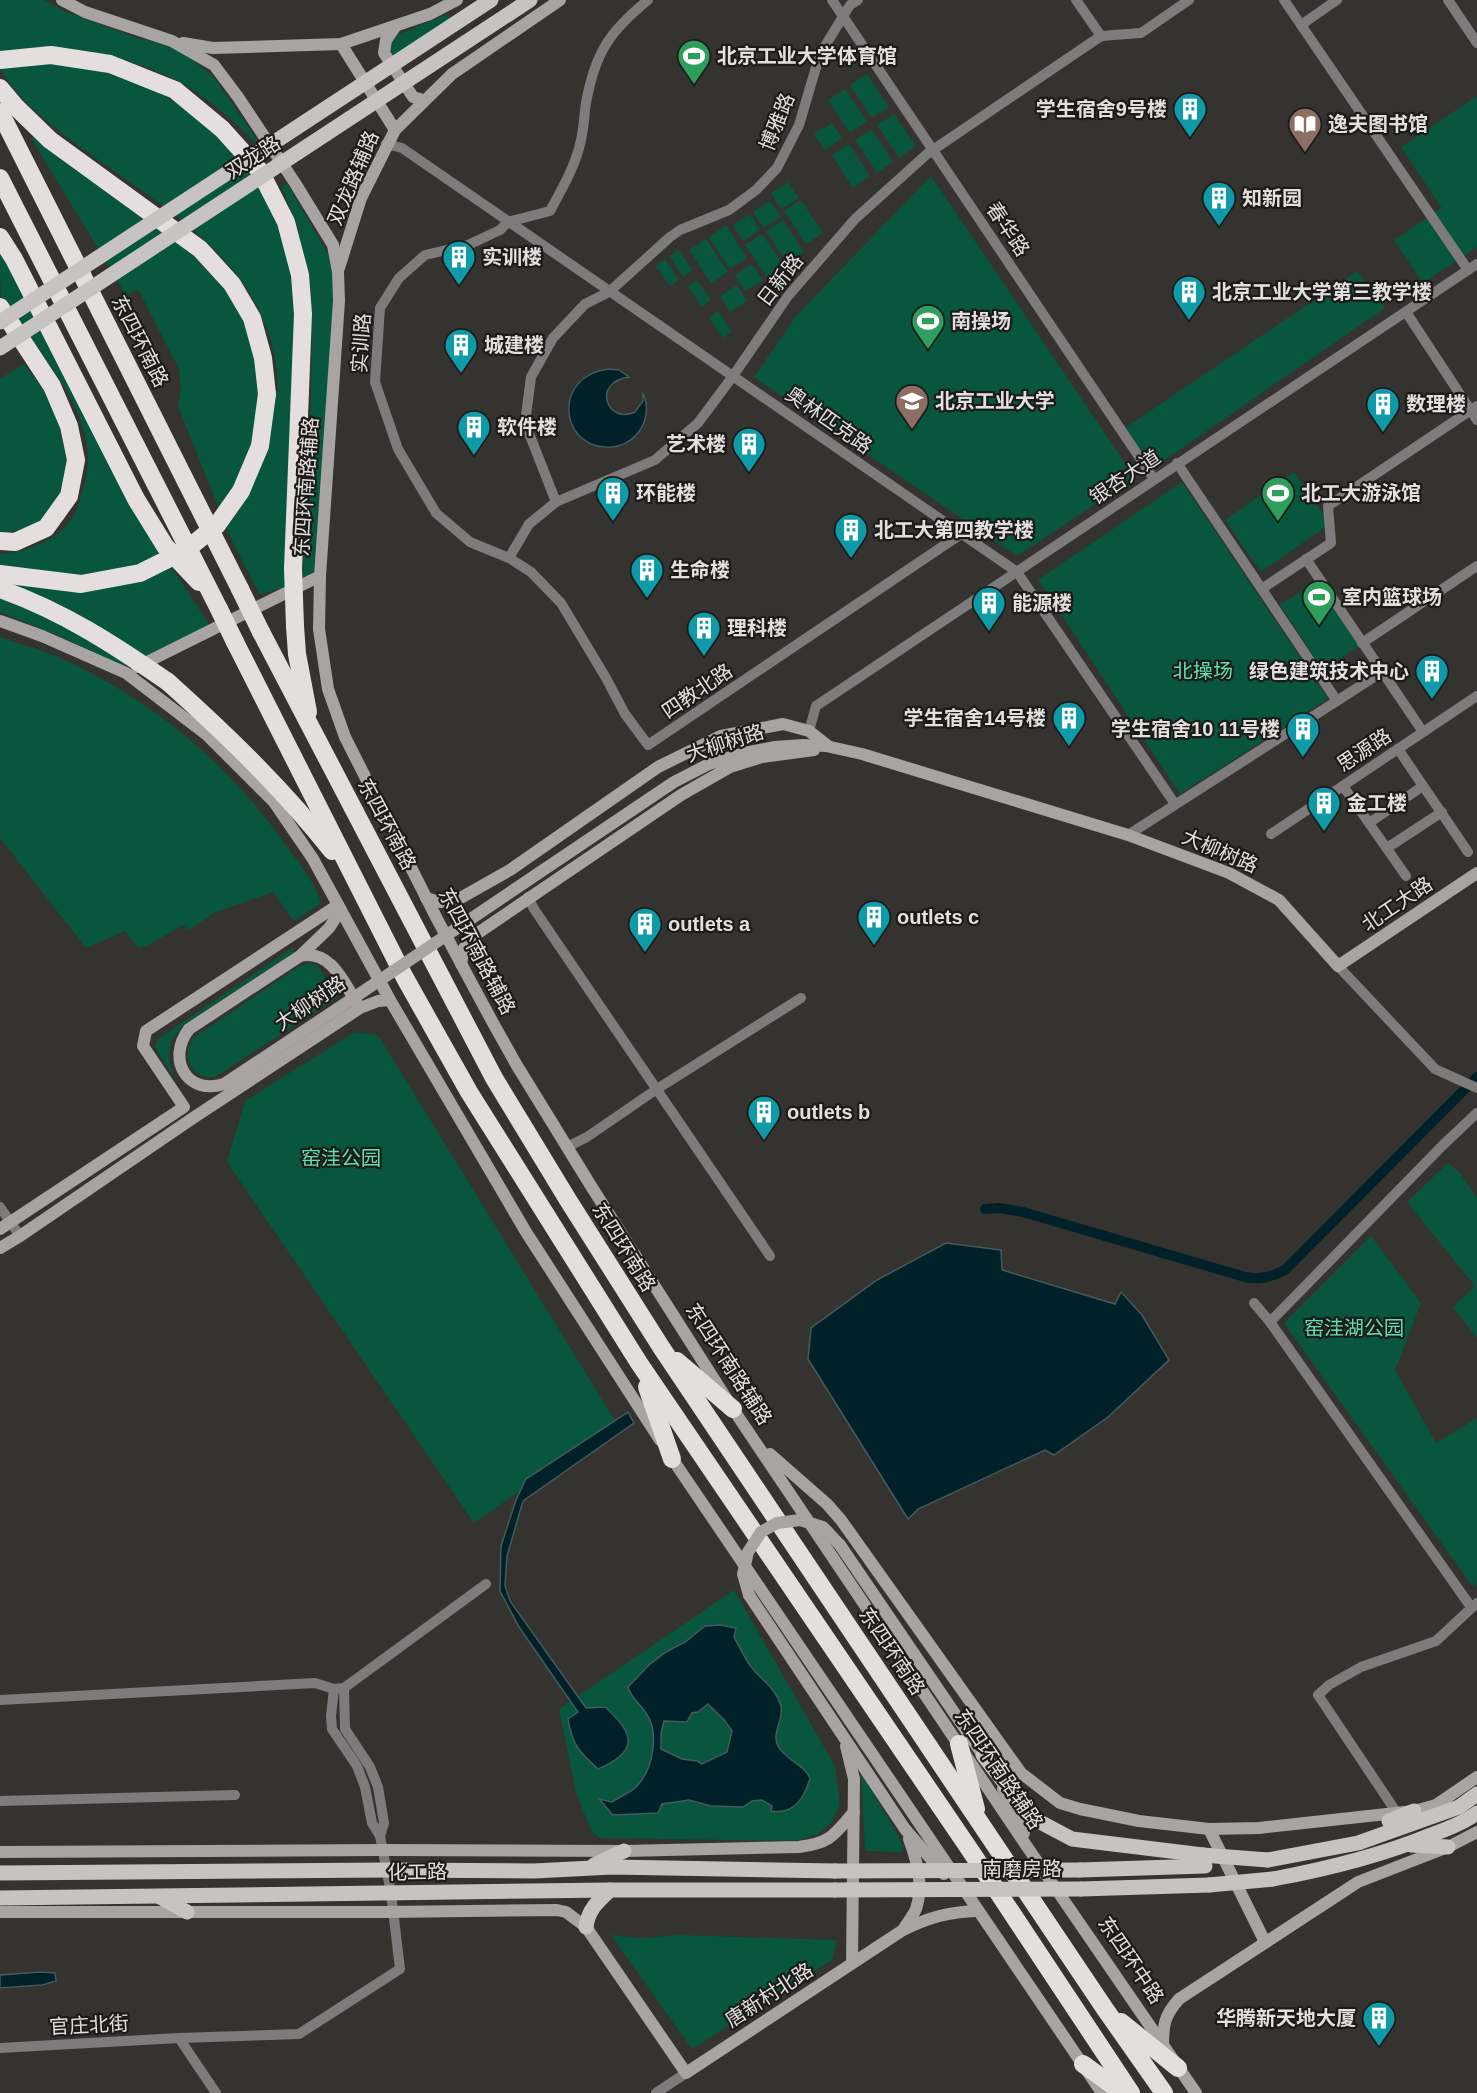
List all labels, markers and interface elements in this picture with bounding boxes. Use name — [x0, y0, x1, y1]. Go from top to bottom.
sports icon: 北京工业大学体育馆 — [676, 38, 712, 85]
place label: 北京工业大学体育馆 — [717, 45, 897, 67]
street label: 博雅路 — [756, 90, 798, 154]
building icon: 学生宿舍9号楼 — [1172, 91, 1208, 138]
place label: 学生宿舍9号楼 — [1036, 98, 1167, 120]
library icon: 逸夫图书馆 — [1287, 106, 1323, 153]
place label: 逸夫图书馆 — [1328, 113, 1428, 135]
street label: 双龙路辅路 — [323, 128, 383, 228]
street label: 双龙路 — [222, 131, 284, 183]
building icon: 知新园 — [1201, 180, 1237, 227]
place label: 知新园 — [1242, 187, 1302, 209]
street label: 春华路 — [982, 198, 1034, 260]
building icon: 实训楼 — [441, 239, 477, 286]
place label: 实训楼 — [482, 246, 542, 268]
street label: 日新路 — [753, 250, 807, 310]
building icon: 北京工业大学第三教学楼 — [1171, 274, 1207, 321]
place label: 北京工业大学第三教学楼 — [1212, 281, 1432, 303]
street label: 东四环南路 — [107, 291, 173, 391]
sports icon: 南操场 — [910, 303, 946, 350]
place label: 南操场 — [951, 310, 1011, 332]
street label: 实训路 — [348, 312, 374, 374]
building icon: 城建楼 — [443, 327, 479, 374]
place label: 城建楼 — [484, 334, 544, 356]
street label: 奥林匹克路 — [782, 382, 876, 458]
school or university icon: 北京工业大学 — [894, 383, 930, 430]
building icon: 数理楼 — [1365, 386, 1401, 433]
place label: 北京工业大学 — [935, 390, 1055, 412]
place label: 数理楼 — [1406, 393, 1466, 415]
building icon: 软件楼 — [456, 409, 492, 456]
street label: 东四环南路辅路 — [290, 416, 322, 558]
place label: 软件楼 — [497, 416, 557, 438]
building icon: 艺术楼 — [731, 426, 767, 473]
place label: 艺术楼 — [666, 433, 726, 455]
street label: 银杏大道 — [1086, 446, 1164, 508]
building icon: 环能楼 — [595, 475, 631, 522]
sports icon: 北工大游泳馆 — [1260, 475, 1296, 522]
place label: 环能楼 — [636, 482, 696, 504]
place label: 北工大游泳馆 — [1301, 482, 1421, 504]
building icon: 北工大第四教学楼 — [833, 512, 869, 559]
place label: 北工大第四教学楼 — [874, 519, 1034, 541]
building icon: 生命楼 — [629, 552, 665, 599]
place label: 生命楼 — [670, 559, 730, 581]
sports icon: 室内篮球场 — [1301, 579, 1337, 626]
building icon: 能源楼 — [971, 585, 1007, 632]
place label: 室内篮球场 — [1342, 586, 1442, 608]
place label: 能源楼 — [1012, 592, 1072, 614]
building icon: 理科楼 — [686, 610, 722, 657]
place label: 理科楼 — [727, 617, 787, 639]
building icon: 绿色建筑技术中心 — [1414, 653, 1450, 700]
street label: 四教北路 — [658, 660, 736, 722]
park label: 北操场 — [1173, 660, 1233, 682]
place label: 绿色建筑技术中心 — [1249, 660, 1409, 682]
building icon: 学生宿舍14号楼 — [1051, 700, 1087, 747]
place label: 学生宿舍14号楼 — [904, 707, 1046, 729]
building icon: 学生宿舍10 11号楼 — [1285, 711, 1321, 758]
place label: 学生宿舍10 11号楼 — [1111, 718, 1280, 740]
street label: 大柳树路 — [684, 720, 766, 766]
street label: 思源路 — [1333, 724, 1395, 776]
street label: 东四环南路 — [354, 775, 420, 873]
building icon: 金工楼 — [1306, 785, 1342, 832]
place label: 金工楼 — [1347, 792, 1407, 814]
street label: 大柳树路 — [1179, 825, 1261, 877]
street label: 北工大路 — [1358, 873, 1436, 935]
street label: 东四环南路辅路 — [434, 884, 520, 1018]
building icon: outlets c — [856, 899, 892, 946]
building icon: outlets a — [627, 906, 663, 953]
place label: outlets c — [897, 906, 979, 928]
place label: outlets a — [668, 913, 751, 935]
street label: 大柳树路 — [271, 972, 349, 1034]
building icon: outlets b — [746, 1094, 782, 1141]
place label: outlets b — [787, 1101, 870, 1123]
park label: 窑洼公园 — [301, 1147, 381, 1169]
street label: 东四环南路 — [588, 1199, 660, 1295]
street label: 东四环南路辅路 — [682, 1299, 776, 1429]
park label: 窑洼湖公园 — [1304, 1317, 1404, 1339]
street label: 东四环南路 — [855, 1603, 929, 1699]
street label: 东四环南路辅路 — [951, 1705, 1047, 1833]
street label: 南磨房路 — [982, 1858, 1062, 1880]
street label: 化工路 — [387, 1860, 447, 1884]
street label: 东四环中路 — [1094, 1912, 1168, 2008]
street label: 唐新村北路 — [721, 1959, 817, 2031]
building icon: 华腾新天地大厦 — [1361, 2000, 1397, 2047]
place label: 华腾新天地大厦 — [1216, 2007, 1356, 2029]
street label: 官庄北街 — [48, 2012, 130, 2038]

